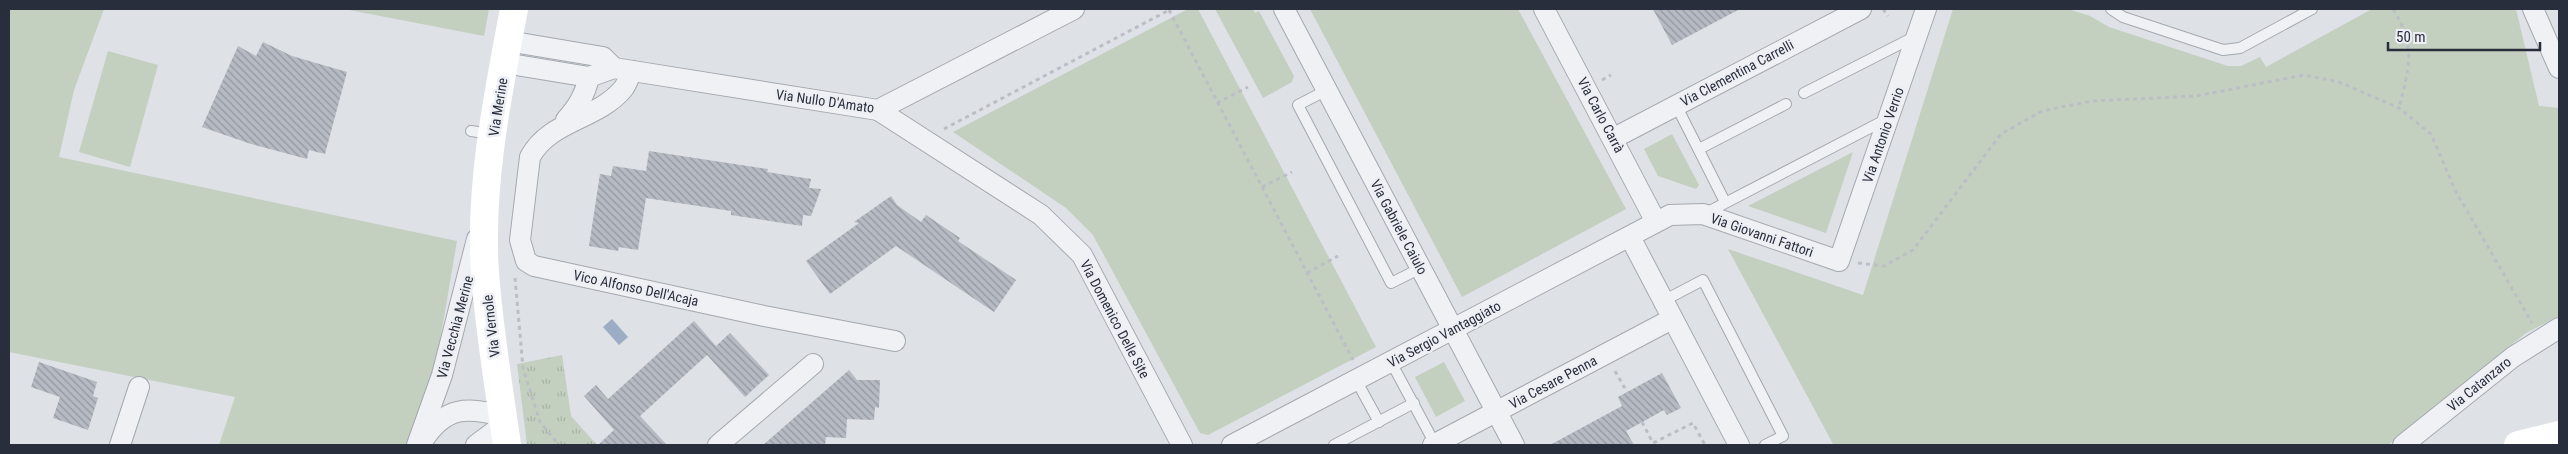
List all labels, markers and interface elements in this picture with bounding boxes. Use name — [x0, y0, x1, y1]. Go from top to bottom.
scale bar — [2388, 20, 2540, 52]
text: 50 m — [2396, 28, 2426, 46]
street label: Via Clementina Carrelli — [1678, 36, 1796, 110]
street label: Via Carlo Carrà — [1574, 75, 1628, 155]
street label: Via Merine — [485, 76, 511, 137]
street label: Via Antonio Verrio — [1859, 85, 1907, 185]
street label: Via Nullo D'Amato — [775, 86, 875, 116]
street label: Via Gabriele Caiulo — [1367, 177, 1431, 277]
street label: Via Giovanni Fattori — [1708, 210, 1816, 260]
street label: Via Domenico Delle Site — [1077, 257, 1153, 381]
street label: Vico Alfonso Dell'Acaja — [572, 267, 700, 309]
street label: Via Vecchia Merine — [434, 273, 477, 380]
street label: Via Vernole — [479, 293, 503, 358]
street label: Via Sergio Vantaggiato — [1385, 297, 1503, 371]
street label: Via Cesare Penna — [1506, 352, 1600, 412]
street label: Via Catanzaro — [2444, 353, 2514, 415]

